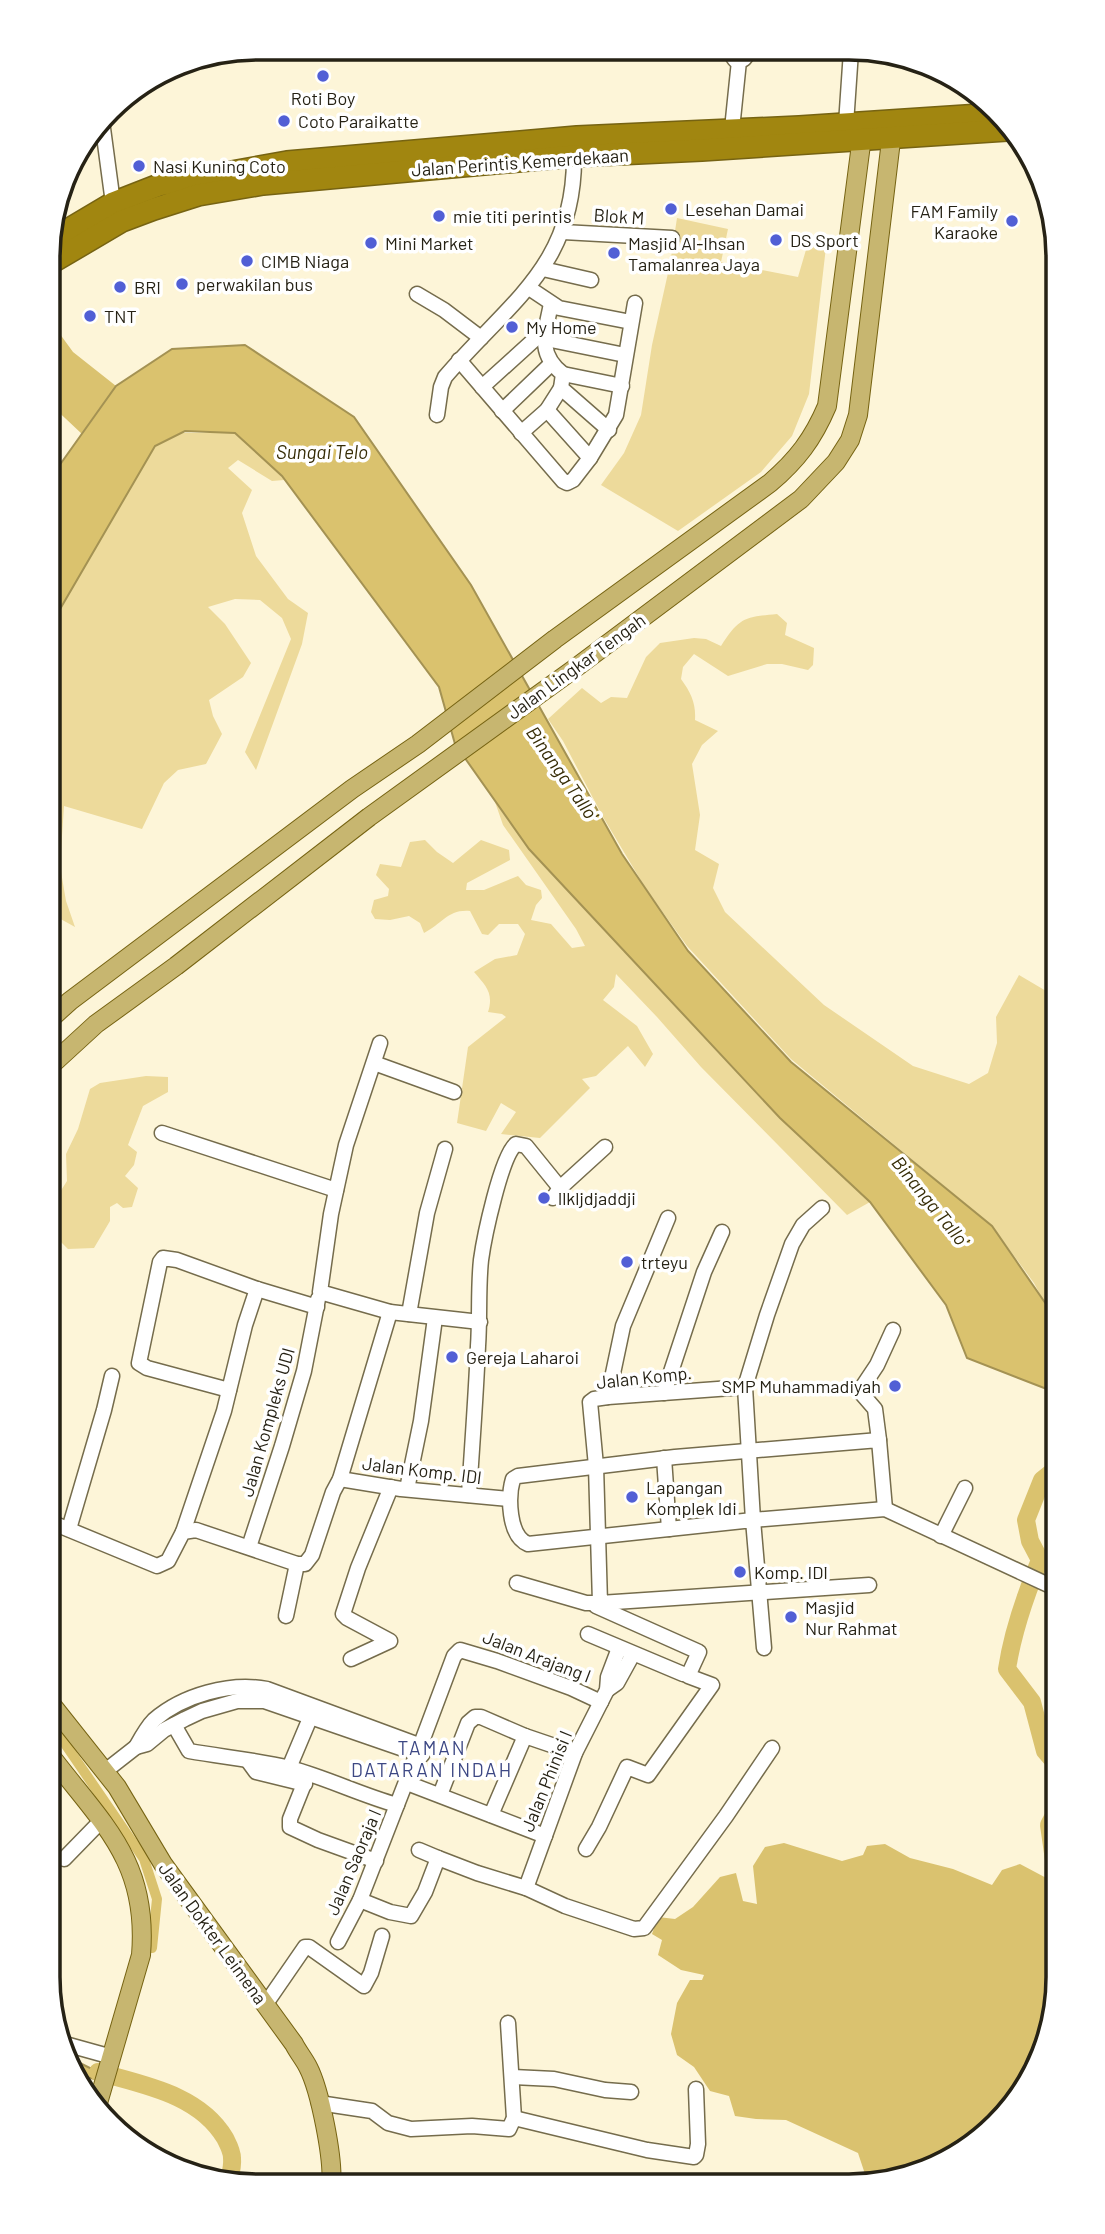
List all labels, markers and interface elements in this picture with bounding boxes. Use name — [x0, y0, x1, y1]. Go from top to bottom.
marker: Roti Boy — [315, 68, 331, 84]
place label: Roti Boy — [291, 87, 355, 109]
place label: Coto Paraikatte — [298, 110, 419, 132]
marker: Coto Paraikatte — [276, 113, 292, 129]
street label: Jalan Perintis Kemerdekaan — [411, 143, 629, 181]
place label: Nasi Kuning Coto — [153, 155, 286, 177]
marker: Nasi Kuning Coto — [131, 158, 147, 174]
place label: Lesehan Damai — [685, 198, 804, 220]
place label: FAM Family Karaoke — [911, 200, 998, 243]
marker: Lesehan Damai — [663, 201, 679, 217]
street label: Blok M — [593, 203, 645, 229]
place label: mie titi perintis — [453, 205, 572, 227]
marker: mie titi perintis — [431, 208, 447, 224]
marker: FAM Family Karaoke — [1004, 213, 1020, 229]
place label: DS Sport — [790, 229, 859, 251]
place label: Mini Market — [385, 232, 474, 254]
place label: Masjid Al-Ihsan Tamalanrea Jaya — [628, 232, 760, 275]
marker: DS Sport — [768, 232, 784, 248]
marker: Mini Market — [363, 235, 379, 251]
marker: Masjid Al-Ihsan Tamalanrea Jaya — [606, 245, 622, 261]
place label: CIMB Niaga — [261, 250, 349, 272]
marker: CIMB Niaga — [239, 253, 255, 269]
place label: perwakilan bus — [196, 273, 313, 295]
place label: BRI — [134, 276, 161, 298]
marker: perwakilan bus — [174, 276, 190, 292]
marker: BRI — [112, 279, 128, 295]
place label: TNT — [104, 305, 137, 327]
marker: TNT — [82, 308, 98, 324]
place label: My Home — [526, 316, 597, 338]
marker: My Home — [504, 319, 520, 335]
water label: Sungai Telo — [276, 440, 368, 463]
street label: Jalan Lingkar Tengah — [503, 608, 649, 724]
water label: Binanga Tallo' — [522, 721, 605, 826]
water label: Binanga Tallo' — [887, 1151, 976, 1252]
place label: llkljdjaddji — [558, 1187, 636, 1209]
marker: llkljdjaddji — [536, 1190, 552, 1206]
place label: trteyu — [641, 1251, 688, 1273]
marker: trteyu — [619, 1254, 635, 1270]
street label: Jalan Kompleks UDI — [235, 1345, 299, 1499]
place label: Gereja Laharoi — [466, 1346, 579, 1368]
marker: Gereja Laharoi — [444, 1349, 460, 1365]
street label: Jalan Komp. — [595, 1361, 693, 1393]
place label: SMP Muhammadiyah — [722, 1375, 881, 1397]
marker: SMP Muhammadiyah — [887, 1378, 903, 1394]
street label: Jalan Komp. IDI — [361, 1452, 483, 1488]
place label: Lapangan Komplek Idi — [646, 1476, 737, 1519]
marker: Lapangan Komplek Idi — [624, 1489, 640, 1505]
place label: Komp. IDI — [754, 1561, 828, 1583]
marker: Komp. IDI — [732, 1564, 748, 1580]
place label: Masjid Nur Rahmat — [805, 1596, 897, 1639]
marker: Masjid Nur Rahmat — [783, 1609, 799, 1625]
street label: Jalan Arajang I — [480, 1625, 594, 1687]
street label: Jalan Phinisi I — [516, 1727, 576, 1835]
district label: TAMAN DATARAN INDAH — [351, 1736, 513, 1781]
street label: Jalan Saoraja I — [321, 1806, 385, 1918]
street label: Jalan Dokter Leimena — [154, 1858, 272, 2008]

